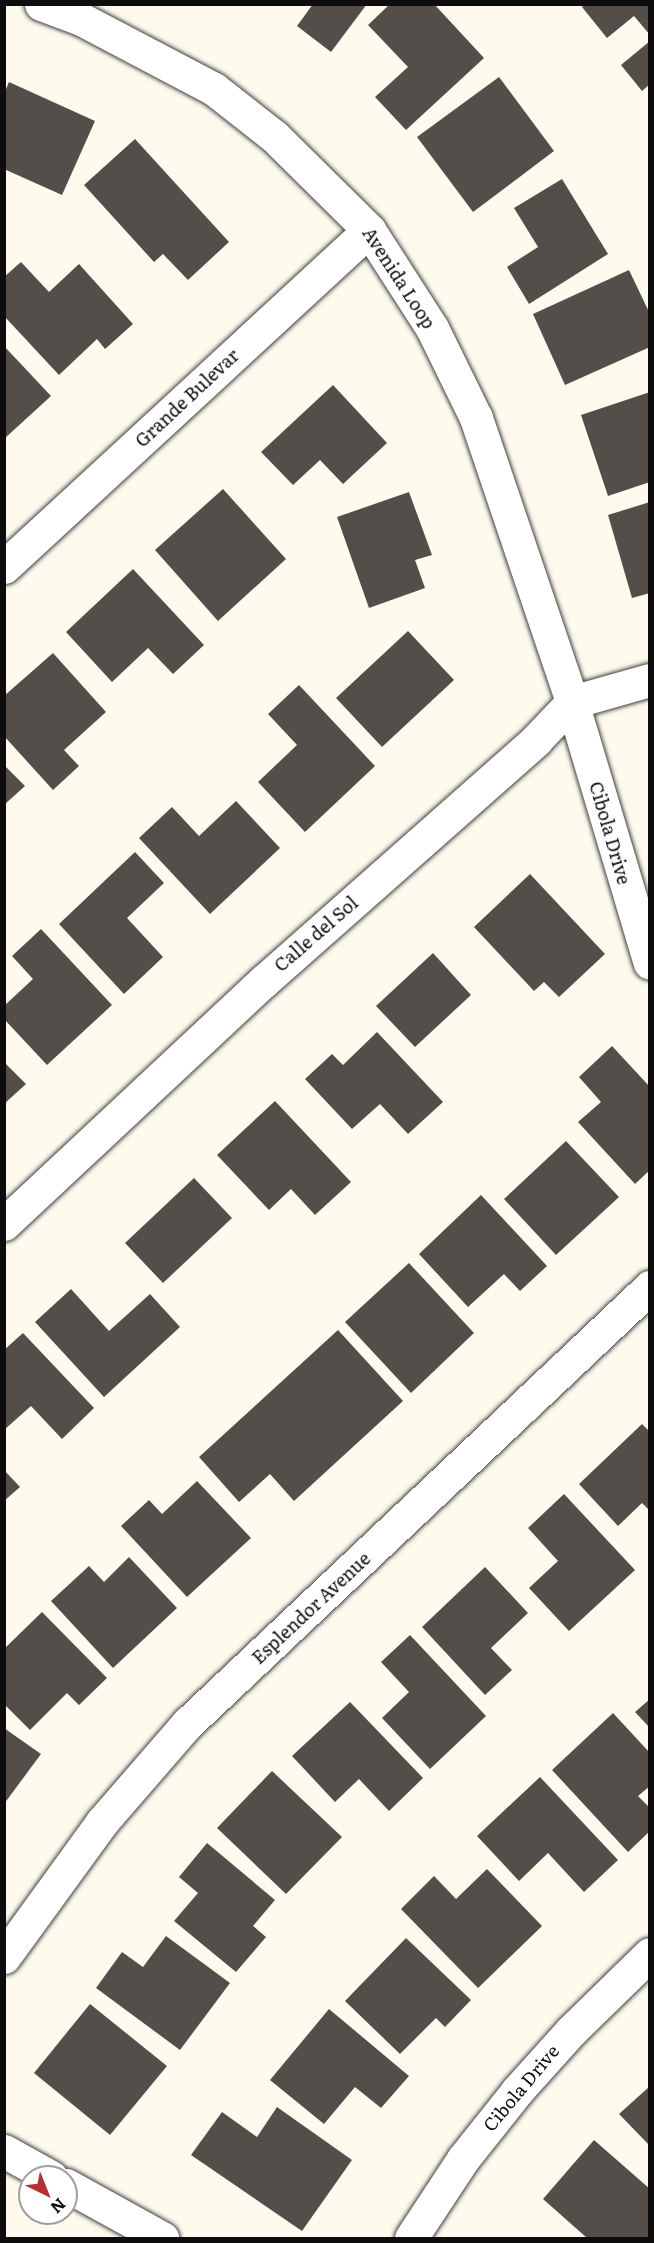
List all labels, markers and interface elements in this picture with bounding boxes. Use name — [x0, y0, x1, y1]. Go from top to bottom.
street label: Avenida Loop — [358, 223, 440, 333]
street label: Grande Bulevar — [131, 344, 243, 452]
street label: Cibola Drive — [585, 779, 635, 887]
street label: Calle del Sol — [270, 892, 362, 976]
street label: Esplendor Avenue — [247, 1548, 375, 1668]
street label: Cibola Drive — [479, 2040, 563, 2136]
north arrow — [18, 2165, 78, 2225]
text: N — [46, 2193, 72, 2220]

